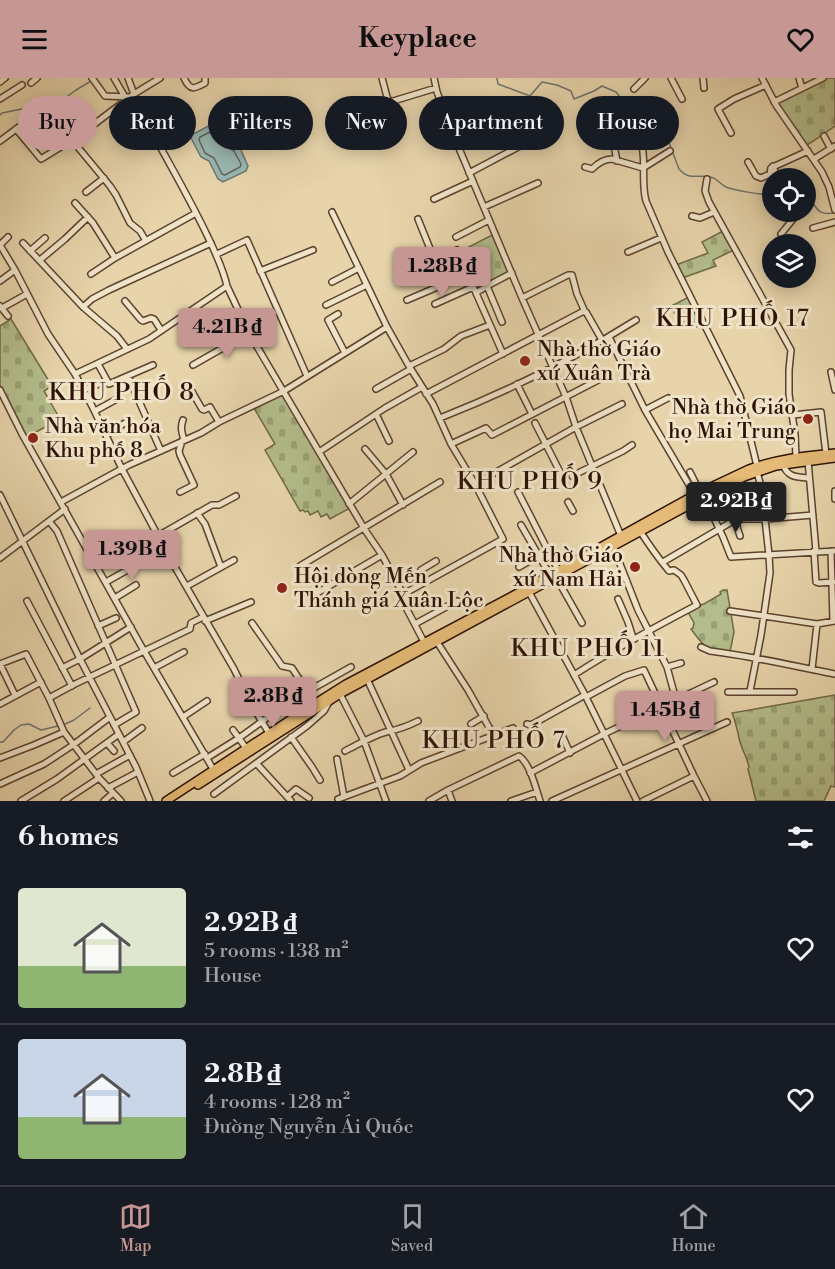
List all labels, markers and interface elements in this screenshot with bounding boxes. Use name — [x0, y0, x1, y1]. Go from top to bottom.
text: Keyplace — [358, 22, 477, 56]
icon: menu — [18, 23, 51, 56]
icon: heart — [784, 23, 817, 56]
chip: Buy — [18, 96, 97, 150]
chip: Rent — [109, 96, 196, 150]
chip: Filters — [208, 96, 313, 150]
chip: New — [325, 96, 407, 150]
chip: Apartment — [419, 96, 564, 150]
chip: House — [576, 96, 679, 150]
map controls — [762, 168, 816, 288]
button: locate — [762, 168, 816, 222]
button: layers — [762, 234, 816, 288]
pin: 1.28B ₫ — [387, 247, 497, 298]
text: 1.28B ₫ — [408, 254, 476, 279]
district label: KHU PHỐ 17 — [656, 300, 810, 334]
pin: 4.21B ₫ — [172, 308, 282, 359]
text: 4.21B ₫ — [192, 315, 262, 340]
place label: Nhà thờ Giáo xứ Xuân Trà — [536, 337, 661, 387]
marker: Nhà thờ Giáo xứ Xuân Trà — [518, 354, 532, 368]
district label: KHU PHỐ 8 — [49, 374, 195, 408]
place label: Nhà thờ Giáo họ Mai Trung — [668, 395, 796, 445]
marker: Nhà thờ Giáo họ Mai Trung — [801, 412, 815, 426]
place label: Nhà văn hóa Khu phố 8 — [45, 414, 161, 464]
marker: Nhà văn hóa Khu phố 8 — [26, 431, 40, 445]
district label: KHU PHỐ 9 — [457, 463, 603, 497]
pin: 2.92B ₫ — [681, 482, 791, 533]
text: 2.92B ₫ — [700, 489, 772, 514]
pin: 1.39B ₫ — [77, 530, 187, 581]
text: 1.39B ₫ — [98, 537, 166, 562]
place label: Nhà thờ Giáo xứ Nam Hải — [499, 543, 623, 593]
marker: Nhà thờ Giáo xứ Nam Hải — [628, 560, 642, 574]
place label: Hội dòng Mến Thánh giá Xuân Lộc — [294, 564, 484, 614]
marker: Hội dòng Mến Thánh giá Xuân Lộc — [275, 581, 289, 595]
district label: KHU PHỐ 11 — [510, 630, 666, 664]
pin: 2.8B ₫ — [224, 677, 322, 728]
text: 2.8B ₫ — [243, 684, 303, 709]
pin: 1.45B ₫ — [610, 691, 720, 742]
text: 1.45B ₫ — [630, 698, 700, 723]
district label: KHU PHỐ 7 — [422, 722, 566, 756]
text: 6 homes — [18, 821, 119, 853]
icon: filters — [784, 821, 817, 854]
text: 2.92B ₫ — [204, 907, 297, 939]
icon: home — [66, 912, 138, 984]
icon: heart — [784, 932, 817, 965]
text: 5 rooms · 138 m² — [204, 939, 348, 964]
text: House — [204, 964, 262, 989]
text: 2.8B ₫ — [204, 1058, 281, 1090]
icon: home — [66, 1063, 138, 1135]
icon: heart — [784, 1083, 817, 1116]
text: 4 rooms · 128 m² — [204, 1090, 350, 1115]
text: Đường Nguyễn Ái Quốc — [204, 1115, 414, 1140]
tab: Map — [119, 1200, 152, 1256]
tab: Saved — [391, 1200, 433, 1256]
tab: Home — [672, 1200, 716, 1256]

